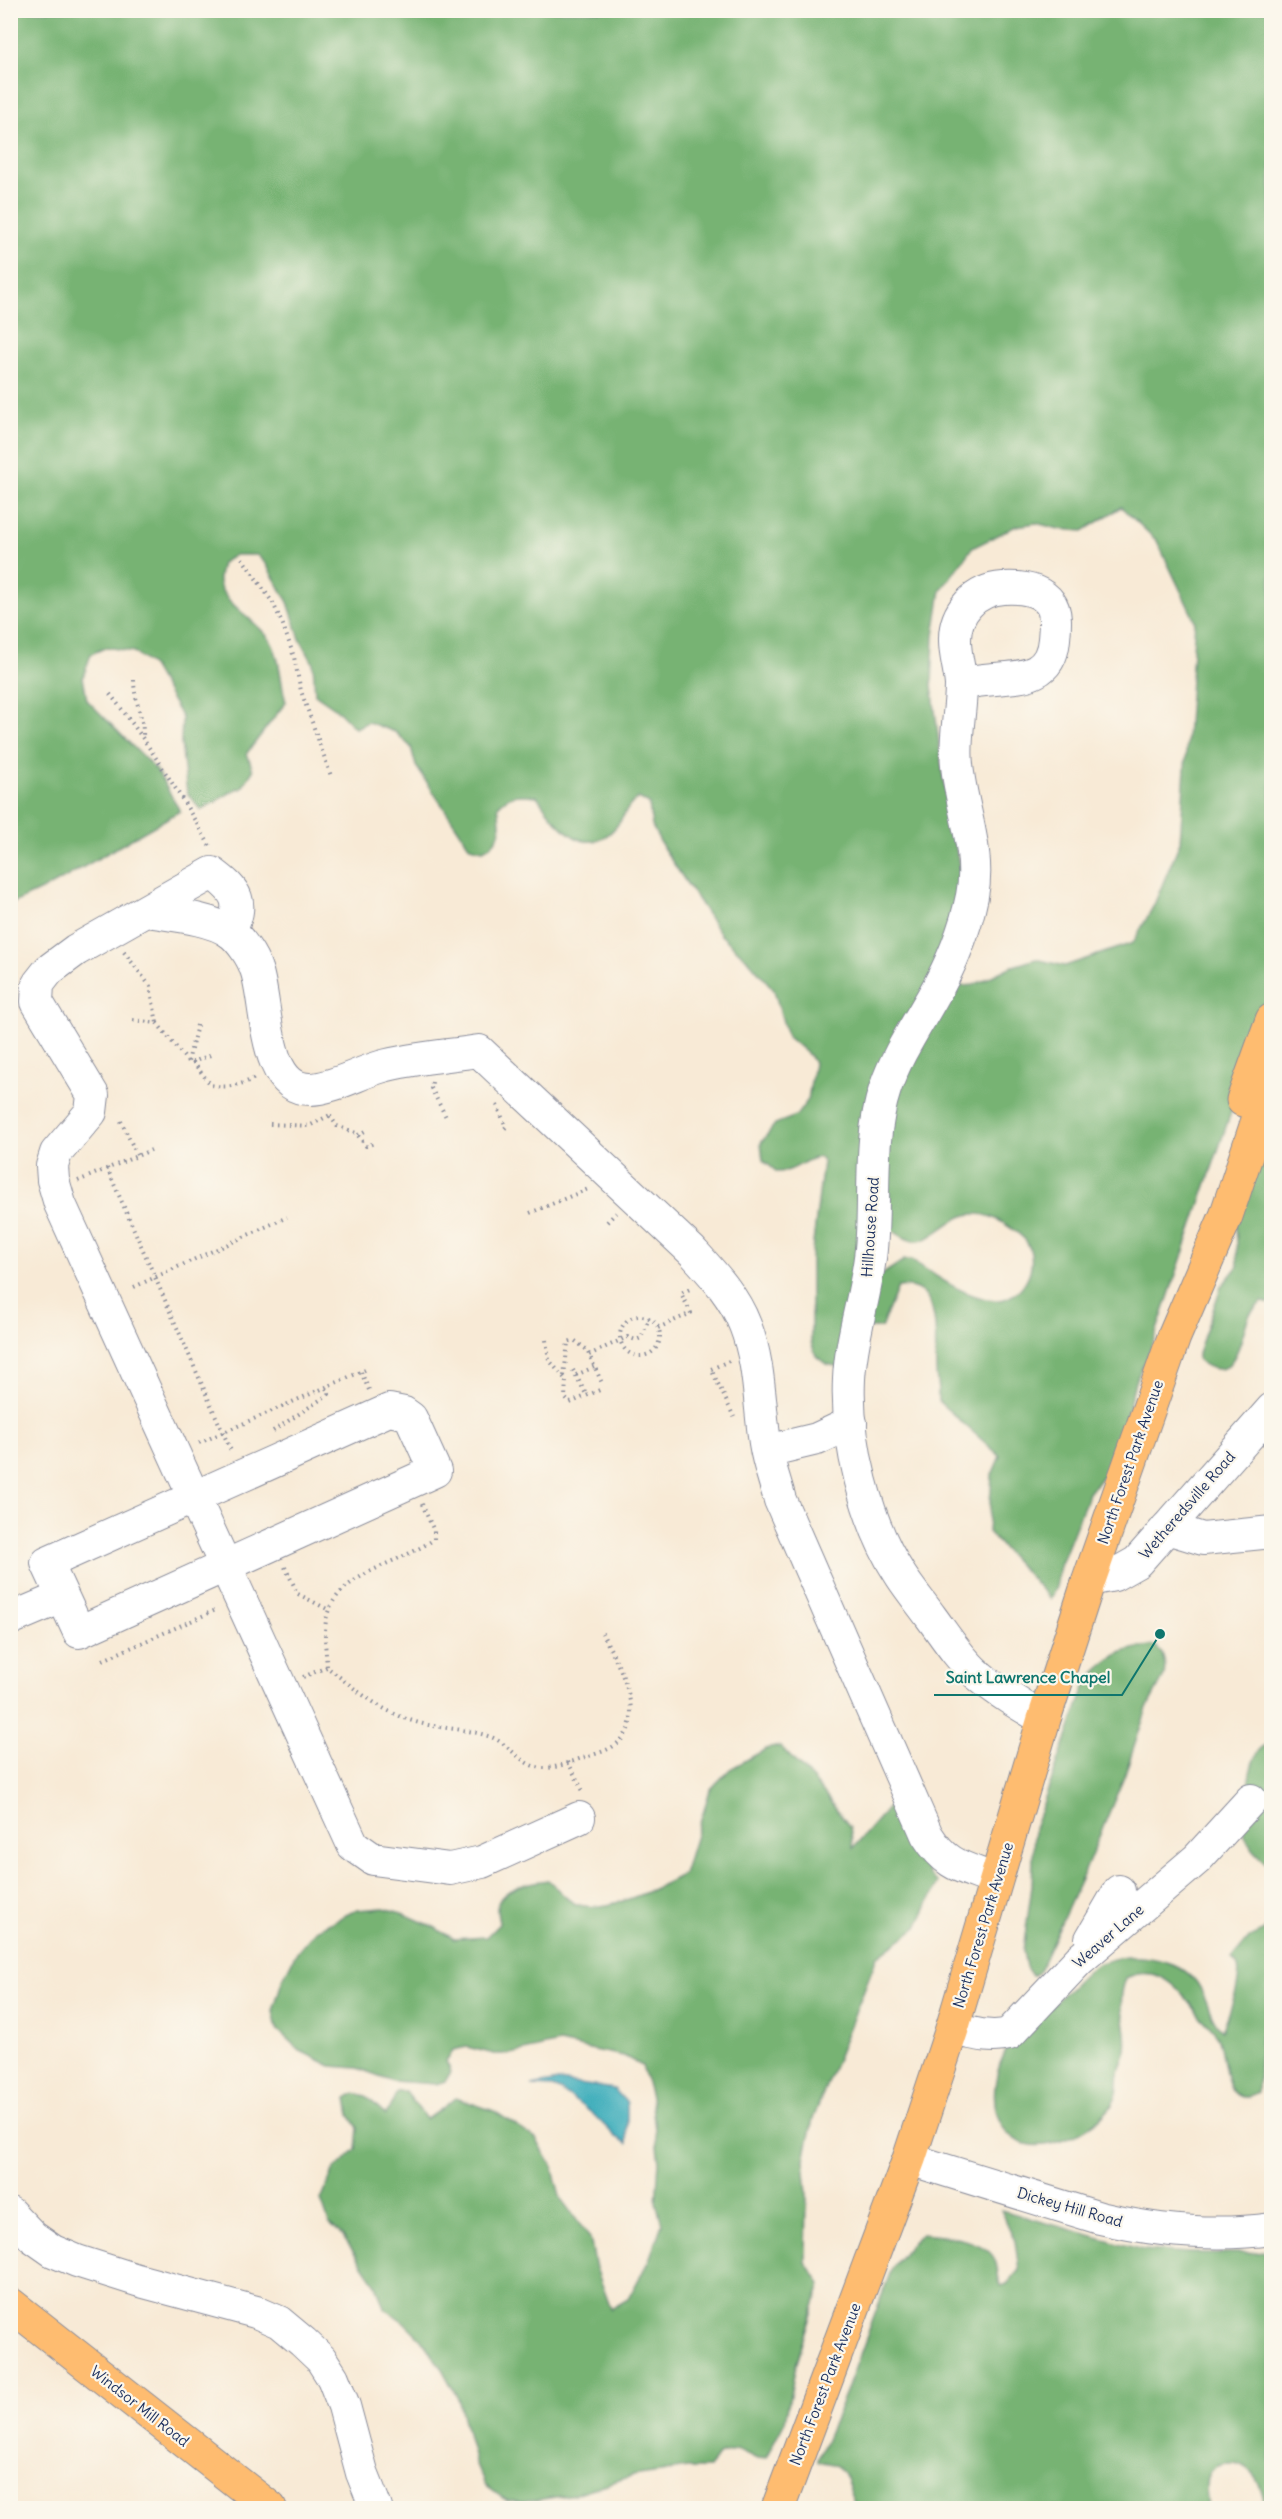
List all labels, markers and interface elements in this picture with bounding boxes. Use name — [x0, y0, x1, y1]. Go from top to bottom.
street label: Hillhouse Road — [857, 1176, 883, 1278]
street label: North Forest Park Avenue — [1093, 1377, 1167, 1547]
street label: Wetheredsville Road — [1135, 1447, 1239, 1563]
callout: Saint Lawrence Chapel — [934, 1661, 1122, 1695]
text: Saint Lawrence Chapel — [946, 1667, 1110, 1688]
street label: North Forest Park Avenue — [949, 1840, 1017, 2010]
street label: Weaver Lane — [1068, 1900, 1148, 1972]
street label: Dickey Hill Road — [1015, 2183, 1125, 2231]
street label: North Forest Park Avenue — [785, 2300, 865, 2468]
street label: Windsor Mill Road — [87, 2361, 193, 2451]

